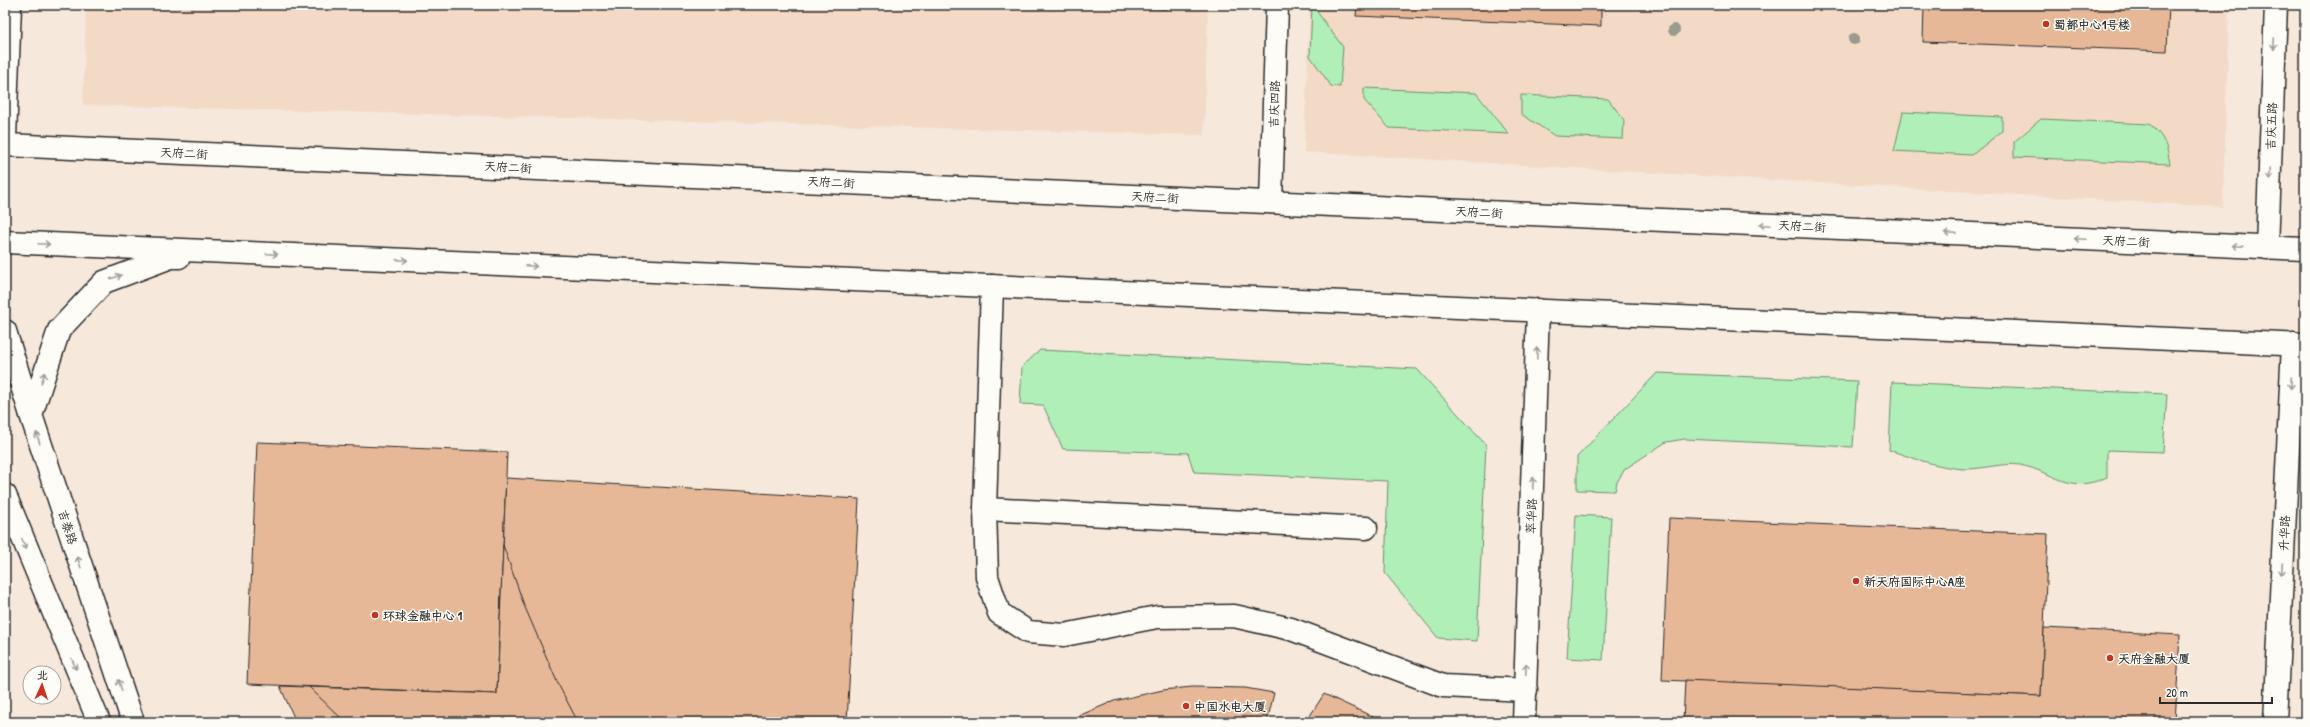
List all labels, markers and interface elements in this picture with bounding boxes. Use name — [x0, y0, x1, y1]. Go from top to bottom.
place label: 蜀都中心1号楼 — [2054, 16, 2130, 33]
marker: 蜀都中心1号楼 — [2041, 19, 2051, 29]
one-way arrow — [2270, 37, 2278, 50]
street label: 吉庆四路 — [1265, 80, 1283, 128]
street label: 吉庆五路 — [2262, 102, 2280, 150]
street label: 天府二街 — [160, 143, 208, 163]
street label: 天府二街 — [484, 157, 532, 177]
one-way arrow — [2266, 167, 2273, 180]
street label: 天府二街 — [807, 172, 855, 192]
street label: 天府二街 — [1131, 187, 1179, 207]
street label: 天府二街 — [1455, 202, 1503, 222]
street label: 天府二街 — [1778, 216, 1826, 236]
one-way arrow — [1759, 221, 1772, 228]
one-way arrow — [1944, 229, 1957, 237]
street label: 天府二街 — [2102, 231, 2150, 251]
one-way arrow — [2074, 235, 2087, 243]
one-way arrow — [37, 241, 50, 248]
one-way arrow — [2232, 243, 2245, 250]
one-way arrow — [265, 251, 278, 258]
one-way arrow — [395, 256, 408, 264]
one-way arrow — [524, 262, 537, 270]
one-way arrow — [110, 273, 122, 281]
one-way arrow — [1533, 347, 1541, 360]
one-way arrow — [40, 372, 47, 385]
one-way arrow — [2287, 376, 2295, 389]
one-way arrow — [34, 433, 42, 445]
one-way arrow — [1529, 477, 1536, 490]
street label: 萃华路 — [1522, 498, 1540, 534]
street label: 吉泰路 — [54, 507, 82, 547]
street label: 升华路 — [2275, 515, 2293, 551]
one-way arrow — [21, 538, 28, 550]
one-way arrow — [75, 555, 82, 568]
one-way arrow — [2279, 562, 2286, 575]
place label: 新天府国际中心A座 — [1864, 573, 1966, 590]
marker: 新天府国际中心A座 — [1851, 576, 1861, 586]
place label: 环球金融中心 1 — [383, 607, 463, 624]
marker: 环球金融中心 1 — [370, 610, 380, 620]
place label: 天府金融大厦 — [2118, 650, 2190, 667]
marker: 天府金融大厦 — [2105, 653, 2115, 663]
one-way arrow — [71, 657, 79, 669]
one-way arrow — [1522, 663, 1530, 676]
north arrow — [22, 665, 62, 705]
text: 北 — [37, 668, 48, 682]
scale bar — [2160, 679, 2272, 705]
one-way arrow — [115, 680, 123, 692]
text: 20 m — [2166, 684, 2188, 701]
place label: 中国水电大厦 — [1194, 698, 1266, 715]
marker: 中国水电大厦 — [1181, 701, 1191, 711]

